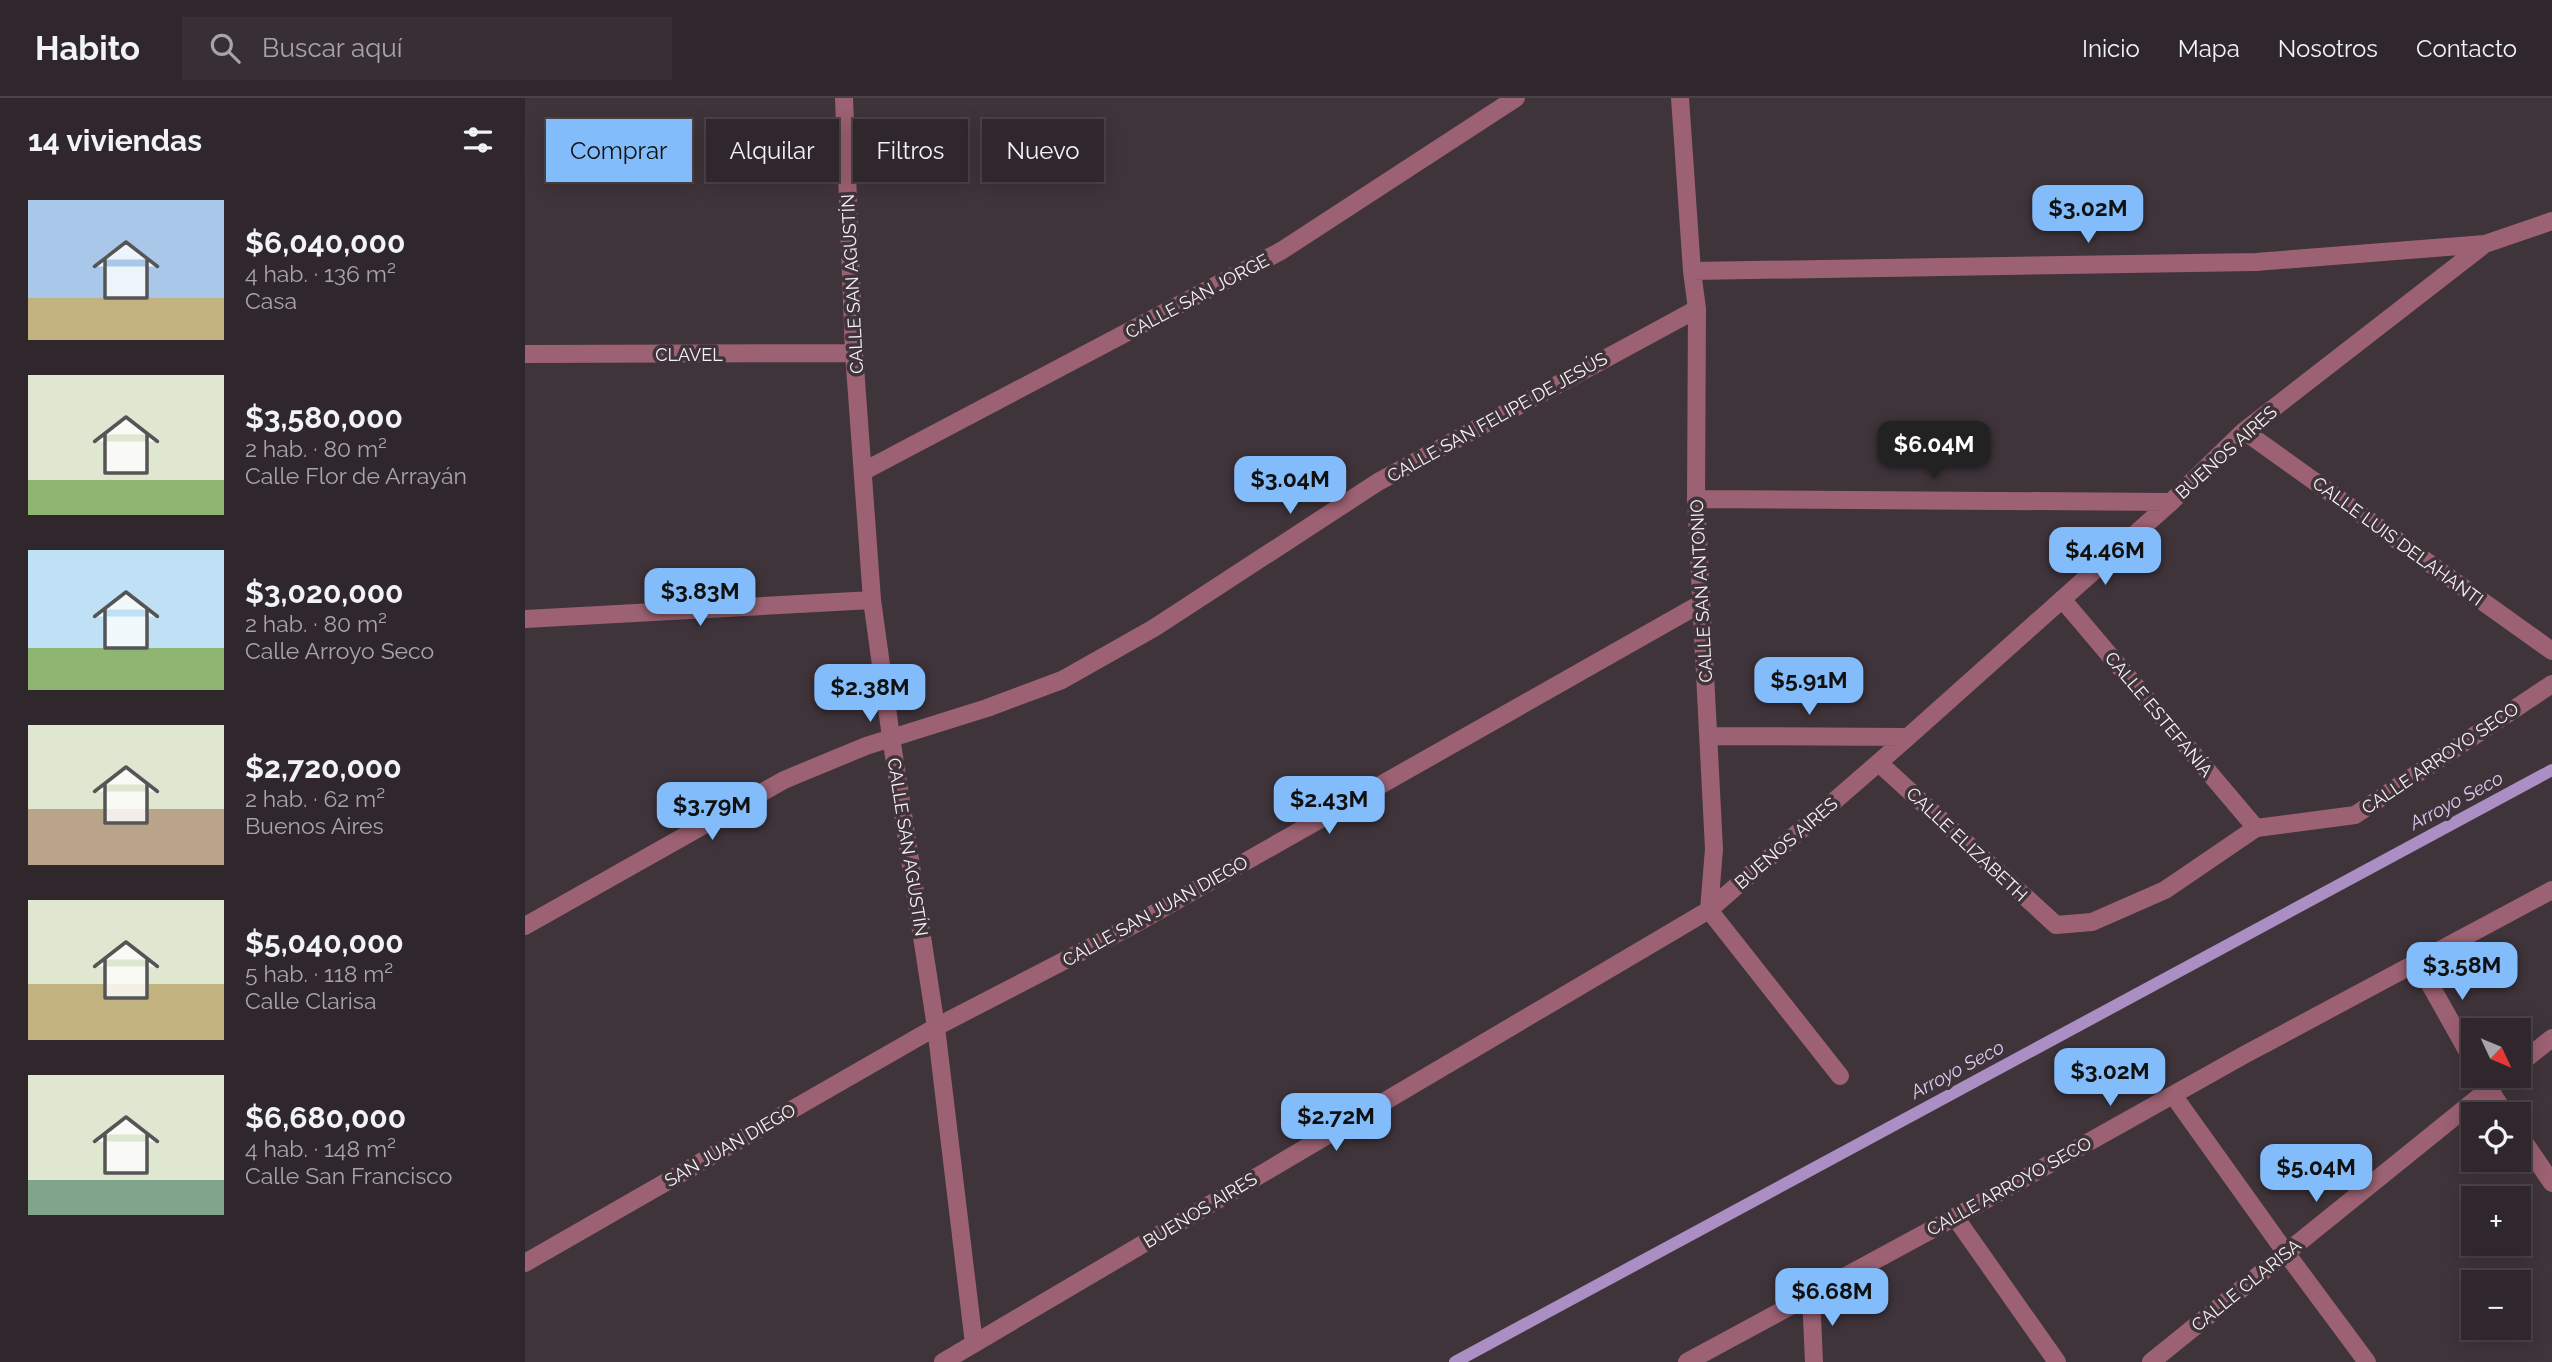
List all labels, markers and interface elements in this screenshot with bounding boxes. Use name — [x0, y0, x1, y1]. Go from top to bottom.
search box — [182, 17, 672, 80]
text: Habito — [35, 29, 140, 68]
icon: search — [206, 29, 244, 67]
text: Buscar aquí — [262, 33, 402, 63]
text: Inicio — [2082, 34, 2140, 63]
text: Mapa — [2178, 34, 2240, 63]
text: Nosotros — [2278, 34, 2378, 63]
text: Contacto — [2416, 34, 2517, 63]
chip: Comprar — [546, 119, 692, 182]
chip: Alquilar — [706, 119, 839, 182]
chip: Filtros — [853, 119, 968, 182]
chip: Nuevo — [982, 119, 1104, 182]
icon: filters — [459, 121, 497, 159]
text: 14 viviendas — [28, 123, 202, 158]
pin: $3.02M — [2031, 186, 2145, 245]
street label: CALLE SAN AGUSTÍN — [836, 194, 867, 375]
text: $3.02M — [2048, 194, 2128, 221]
text: $6,040,000 — [245, 225, 405, 260]
icon: home — [84, 228, 168, 312]
street label: CALLE SAN JORGE — [1122, 249, 1272, 343]
text: 4 hab. · 136 m² — [245, 260, 396, 287]
text: Casa — [245, 287, 297, 314]
street label: CLAVEL — [655, 344, 723, 365]
street label: CALLE SAN FELIPE DE JESÚS — [1383, 347, 1611, 486]
text: $3,580,000 — [245, 400, 403, 435]
street label: BUENOS AIRES — [2171, 401, 2281, 503]
icon: home — [84, 403, 168, 487]
pin: $6.04M — [1877, 422, 1991, 481]
text: $6.04M — [1894, 430, 1974, 457]
text: 2 hab. · 80 m² — [245, 435, 387, 462]
pin: $3.04M — [1233, 456, 1347, 516]
text: Calle Flor de Arrayán — [245, 462, 467, 489]
text: $3.04M — [1250, 465, 1330, 492]
street label: CALLE LUIS DELAHANTI — [2309, 472, 2487, 610]
street label: CALLE SAN ANTONIO — [1686, 499, 1716, 683]
pin: $4.46M — [2048, 528, 2162, 587]
text: $4.46M — [2065, 536, 2145, 563]
pin: $3.83M — [643, 568, 757, 628]
text: $3,020,000 — [245, 575, 404, 610]
text: $3.83M — [660, 577, 740, 604]
icon: home — [84, 578, 168, 662]
text: 2 hab. · 80 m² — [245, 610, 387, 637]
text: Calle Arroyo Seco — [245, 637, 434, 664]
street label: CALLE ESTEFANÍA — [2101, 647, 2218, 781]
pin: $5.91M — [1752, 658, 1866, 717]
pin: $2.38M — [813, 664, 927, 724]
text: $5.91M — [1770, 666, 1848, 693]
text: $2.38M — [830, 673, 910, 700]
street label: CALLE ARROYO SECO — [2357, 698, 2523, 818]
text: $2,720,000 — [245, 750, 402, 785]
icon: home — [84, 753, 168, 837]
street label: CALLE SAN AGUSTÍN — [884, 756, 933, 938]
water label: Arroyo Seco — [2405, 766, 2507, 834]
pin: $2.43M — [1272, 776, 1386, 836]
pin: $3.79M — [655, 782, 769, 842]
street label: CALLE ELIZABETH — [1902, 783, 2032, 905]
text: 2 hab. · 62 m² — [245, 785, 385, 812]
text: $2.43M — [1290, 785, 1368, 812]
text: $3.79M — [673, 791, 751, 818]
street label: BUENOS AIRES — [1730, 793, 1842, 893]
text: Buenos Aires — [245, 812, 384, 839]
street label: CALLE SAN JUAN DIEGO — [1059, 851, 1251, 971]
text: $5,040,000 — [245, 925, 404, 960]
icon: home — [84, 928, 168, 1012]
pin: $3.58M — [2405, 942, 2519, 1002]
text: $3.58M — [2423, 951, 2502, 978]
text: 5 hab. · 118 m² — [245, 960, 393, 987]
text: Calle Clarisa — [245, 987, 377, 1014]
north arrow — [2461, 1018, 2531, 1088]
map controls — [2461, 1018, 2531, 1340]
water label: Arroyo Seco — [1906, 1035, 2008, 1103]
pin: $3.02M — [2053, 1048, 2167, 1108]
text: $3.02M — [2070, 1057, 2150, 1084]
pin: $2.72M — [1279, 1094, 1393, 1153]
street label: SAN JUAN DIEGO — [661, 1099, 799, 1191]
text: $6,680,000 — [245, 1100, 406, 1135]
text: $2.72M — [1297, 1102, 1375, 1129]
button: locate — [2461, 1102, 2531, 1172]
icon: home — [84, 1103, 168, 1187]
street label: CALLE ARROYO SECO — [1923, 1132, 2095, 1240]
text: 4 hab. · 148 m² — [245, 1135, 396, 1162]
pin: $5.04M — [2259, 1144, 2373, 1204]
text: $5.04M — [2276, 1153, 2356, 1180]
text: Calle San Francisco — [245, 1162, 453, 1189]
street label: BUENOS AIRES — [1139, 1168, 1261, 1252]
button: + — [2461, 1186, 2531, 1256]
street label: CALLE CLARISA — [2187, 1234, 2305, 1336]
pin: $6.68M — [1775, 1268, 1889, 1328]
button: − — [2461, 1270, 2531, 1340]
text: $6.68M — [1791, 1277, 1873, 1304]

